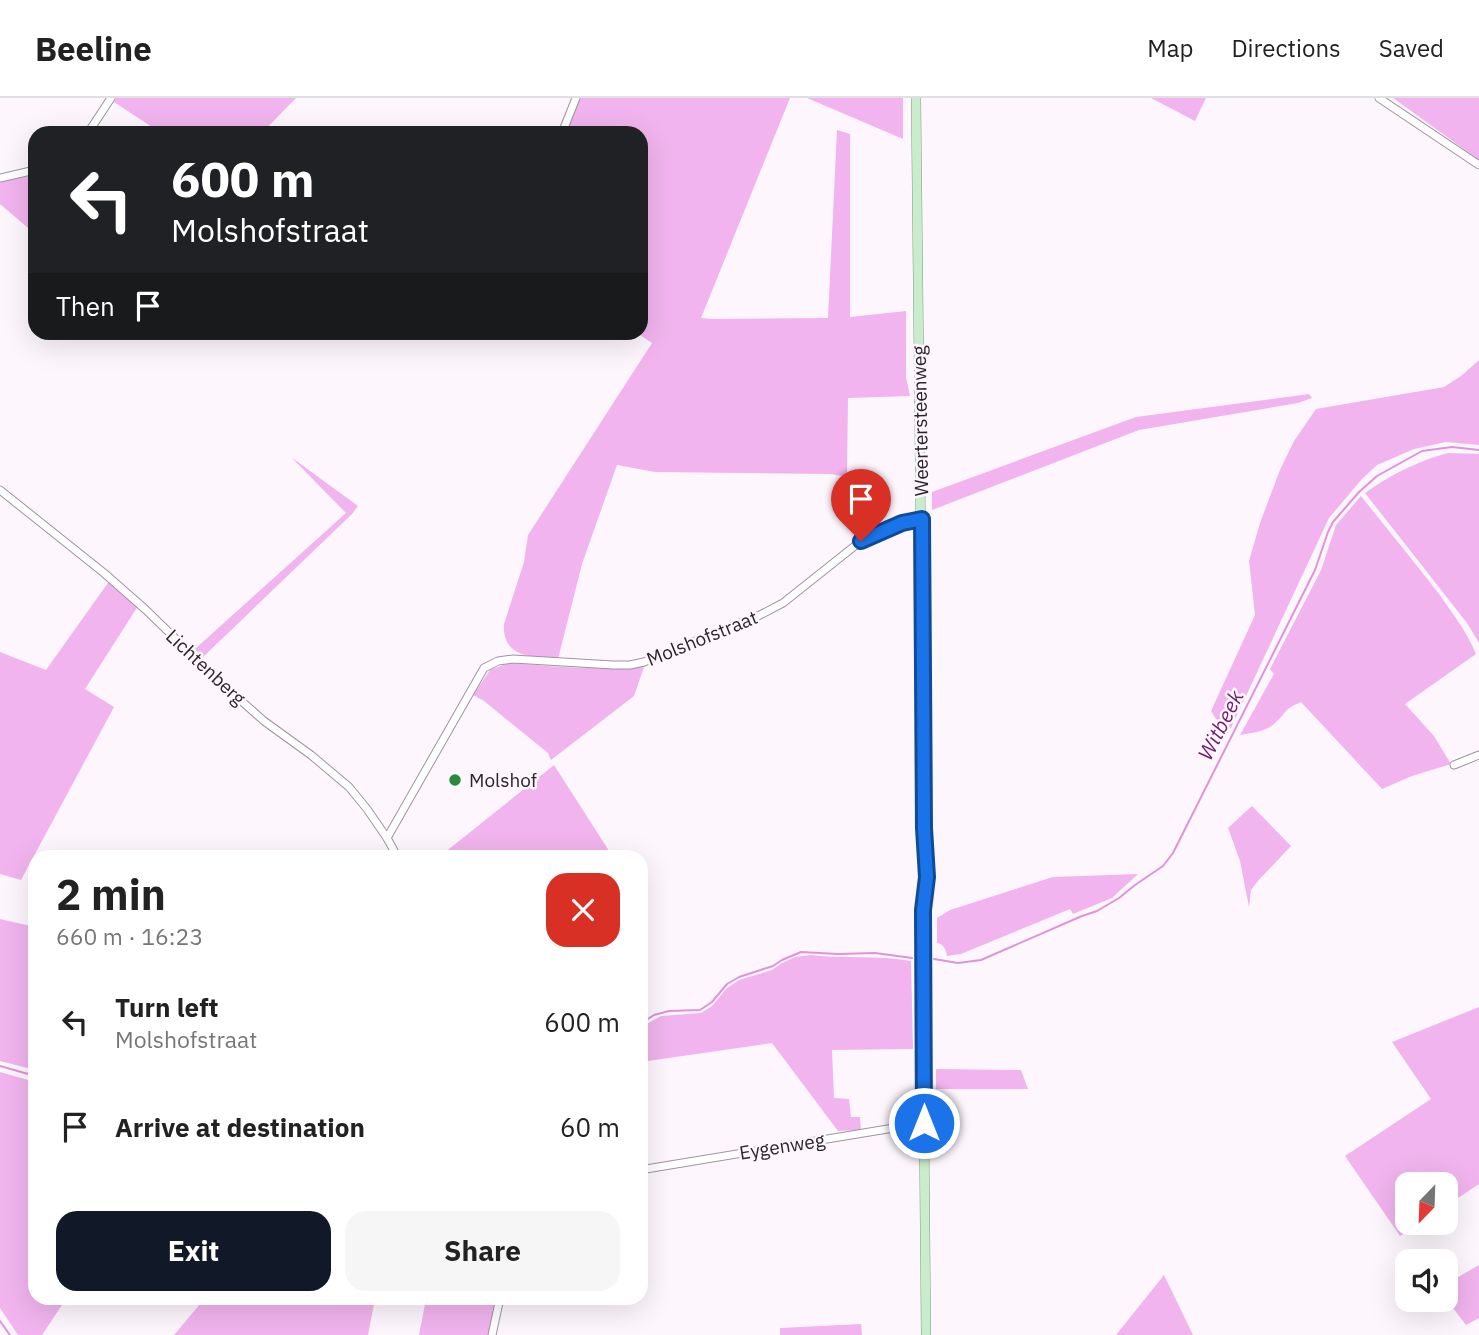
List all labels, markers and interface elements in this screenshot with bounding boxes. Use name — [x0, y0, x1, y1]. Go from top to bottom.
text: Beeline — [35, 27, 152, 70]
text: Map — [1147, 32, 1193, 64]
text: Directions — [1231, 32, 1341, 64]
text: Saved — [1379, 32, 1444, 64]
text: 600 m — [171, 147, 315, 210]
icon: left — [56, 154, 147, 245]
text: Molshofstraat — [171, 209, 369, 251]
icon: arrive — [129, 287, 167, 325]
text: Then — [56, 289, 115, 323]
street label: Weertersteenweg — [907, 345, 933, 497]
pin — [831, 469, 891, 541]
icon: arrive — [842, 480, 880, 518]
street label: Molshofstraat — [643, 605, 761, 671]
street label: Lichtenberg — [161, 624, 251, 710]
water label: Witbeek — [1191, 684, 1250, 765]
place label: Molshof — [469, 768, 537, 792]
marker: Molshof — [447, 772, 463, 788]
text: 2 min — [56, 867, 166, 922]
button: close — [546, 873, 620, 947]
text: 660 m · 16:23 — [56, 921, 203, 951]
text: Turn left — [115, 990, 218, 1024]
icon: left — [56, 1003, 94, 1041]
text: 600 m — [544, 1005, 620, 1039]
text: Molshofstraat — [115, 1024, 257, 1054]
position arrow — [887, 1086, 961, 1160]
icon: arrive — [56, 1108, 94, 1146]
text: Arrive at destination — [115, 1110, 365, 1144]
text: 60 m — [560, 1110, 620, 1144]
street label: Eygenweg — [738, 1127, 826, 1165]
north arrow — [1395, 1172, 1458, 1236]
map controls — [1395, 1172, 1458, 1312]
button: Exit — [56, 1211, 331, 1291]
button: Share — [345, 1211, 620, 1291]
button: sound — [1395, 1249, 1458, 1312]

